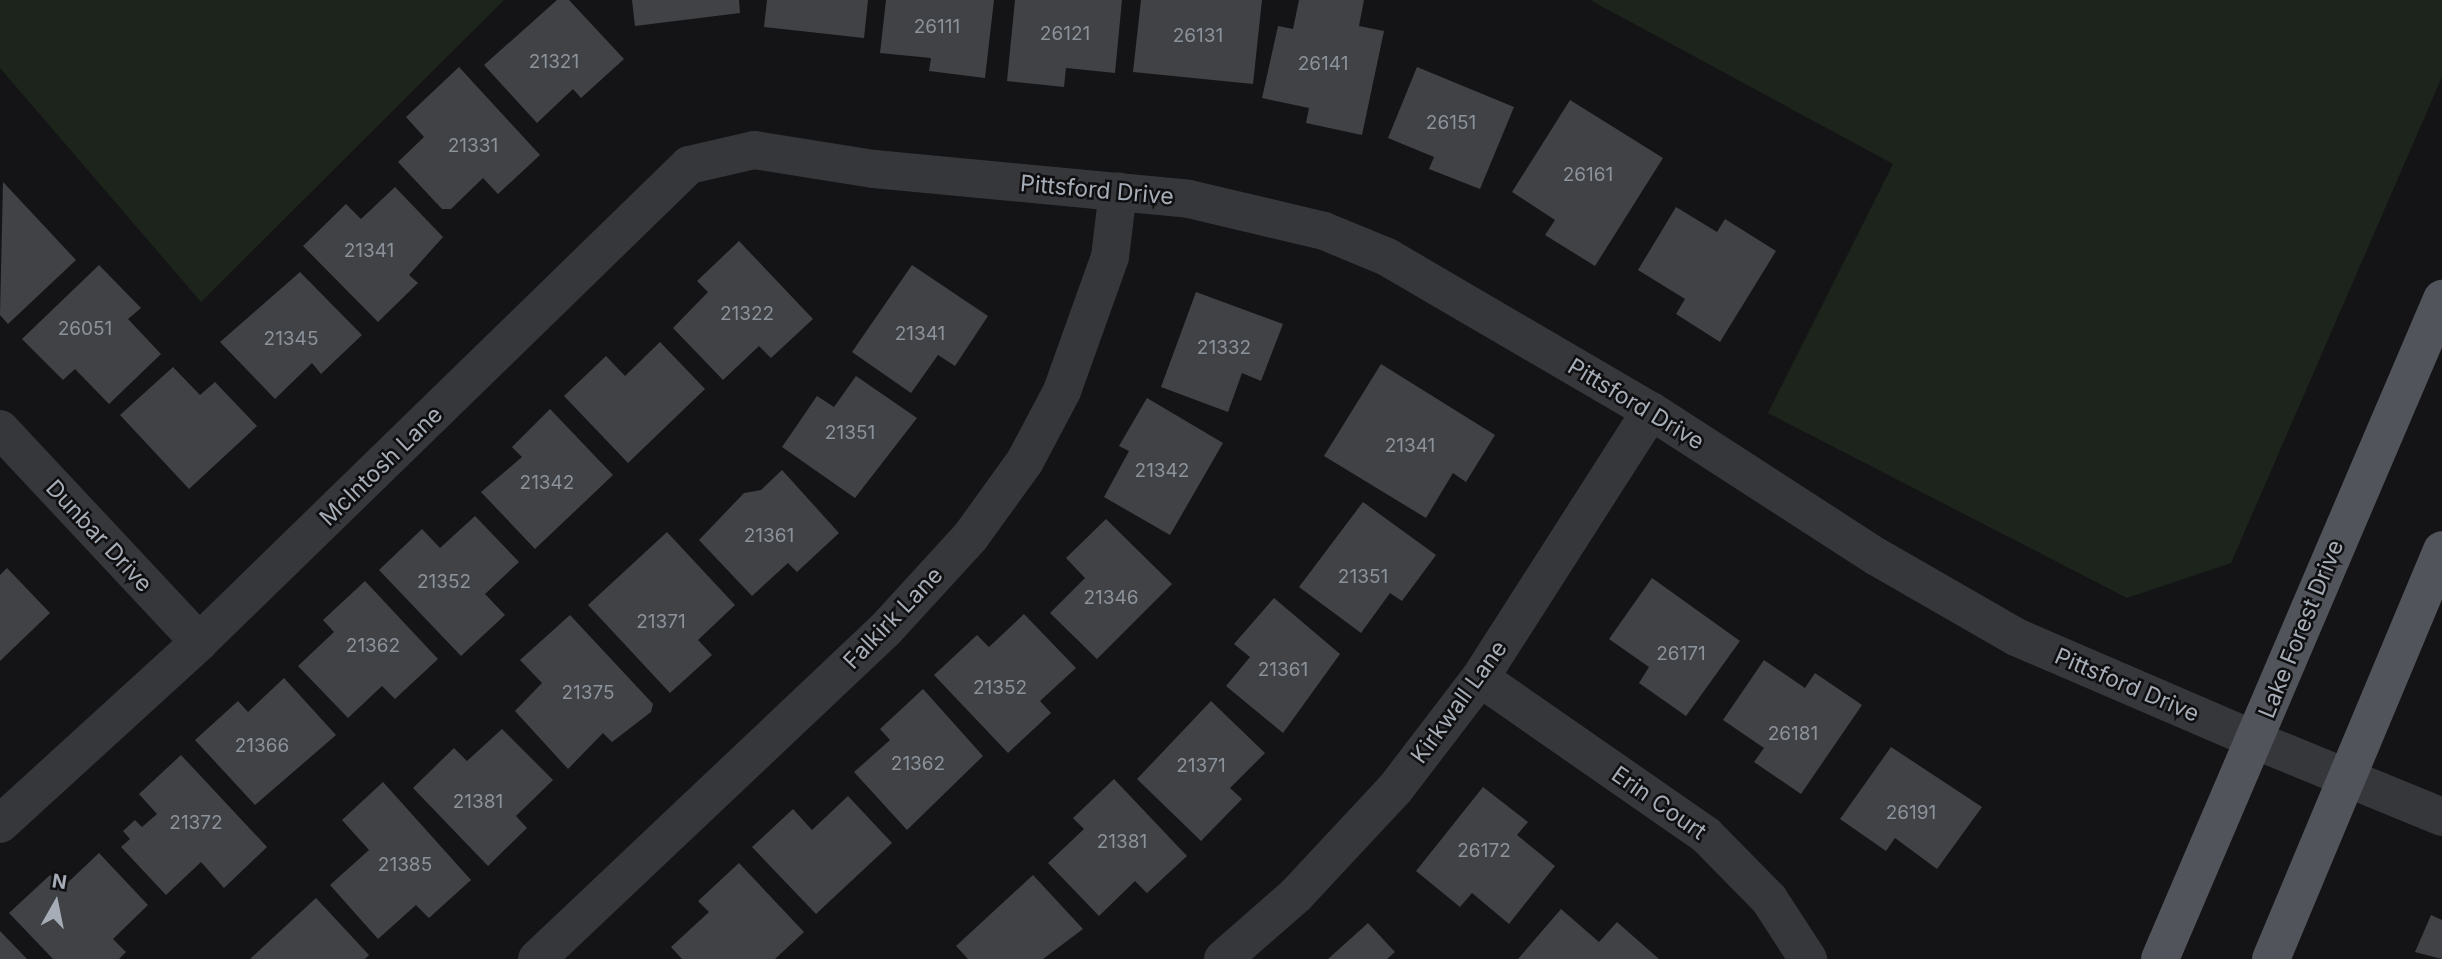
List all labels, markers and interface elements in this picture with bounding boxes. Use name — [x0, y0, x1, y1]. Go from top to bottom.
house number: 26111 — [914, 16, 960, 38]
house number: 26121 — [1040, 23, 1090, 45]
house number: 26131 — [1173, 25, 1223, 47]
house number: 21321 — [529, 51, 579, 73]
house number: 26141 — [1298, 53, 1348, 75]
house number: 26151 — [1426, 112, 1476, 134]
house number: 21331 — [448, 135, 498, 157]
house number: 26161 — [1563, 164, 1613, 186]
street label: Pittsford Drive — [1019, 170, 1175, 210]
house number: 21341 — [344, 240, 394, 262]
house number: 21322 — [720, 303, 774, 325]
house number: 26051 — [58, 318, 112, 340]
house number: 21341 — [895, 323, 945, 345]
house number: 21345 — [264, 328, 318, 350]
house number: 21332 — [1197, 337, 1251, 359]
street label: Pittsford Drive — [1563, 352, 1709, 456]
street label: McIntosh Lane — [314, 401, 448, 531]
house number: 21351 — [825, 422, 875, 444]
house number: 21341 — [1385, 435, 1435, 457]
house number: 21342 — [1135, 460, 1189, 482]
house number: 21342 — [520, 472, 574, 494]
street label: Dunbar Drive — [40, 474, 158, 598]
house number: 21361 — [744, 525, 794, 547]
street label: Lake Forest Drive — [2253, 536, 2349, 722]
street label: Falkirk Lane — [838, 561, 948, 675]
house number: 21351 — [1338, 566, 1388, 588]
house number: 21352 — [417, 571, 471, 593]
house number: 21346 — [1083, 587, 1139, 609]
house number: 21371 — [636, 611, 686, 633]
house number: 21362 — [346, 635, 400, 657]
street label: Kirkwall Lane — [1405, 635, 1513, 769]
street label: Pittsford Drive — [2051, 642, 2203, 728]
house number: 26171 — [1656, 643, 1706, 665]
house number: 21361 — [1258, 659, 1308, 681]
house number: 21352 — [973, 677, 1027, 699]
house number: 21375 — [561, 682, 615, 704]
house number: 26181 — [1768, 723, 1818, 745]
house number: 21366 — [235, 735, 289, 757]
house number: 21362 — [891, 753, 945, 775]
house number: 21371 — [1176, 755, 1226, 777]
street label: Erin Court — [1606, 760, 1712, 846]
house number: 21381 — [453, 791, 503, 813]
house number: 26191 — [1886, 802, 1936, 824]
house number: 21372 — [169, 812, 223, 834]
house number: 21381 — [1097, 831, 1147, 853]
house number: 26172 — [1457, 840, 1511, 862]
house number: 21385 — [378, 854, 432, 876]
north arrow — [21, 868, 91, 938]
text: N — [50, 869, 68, 894]

